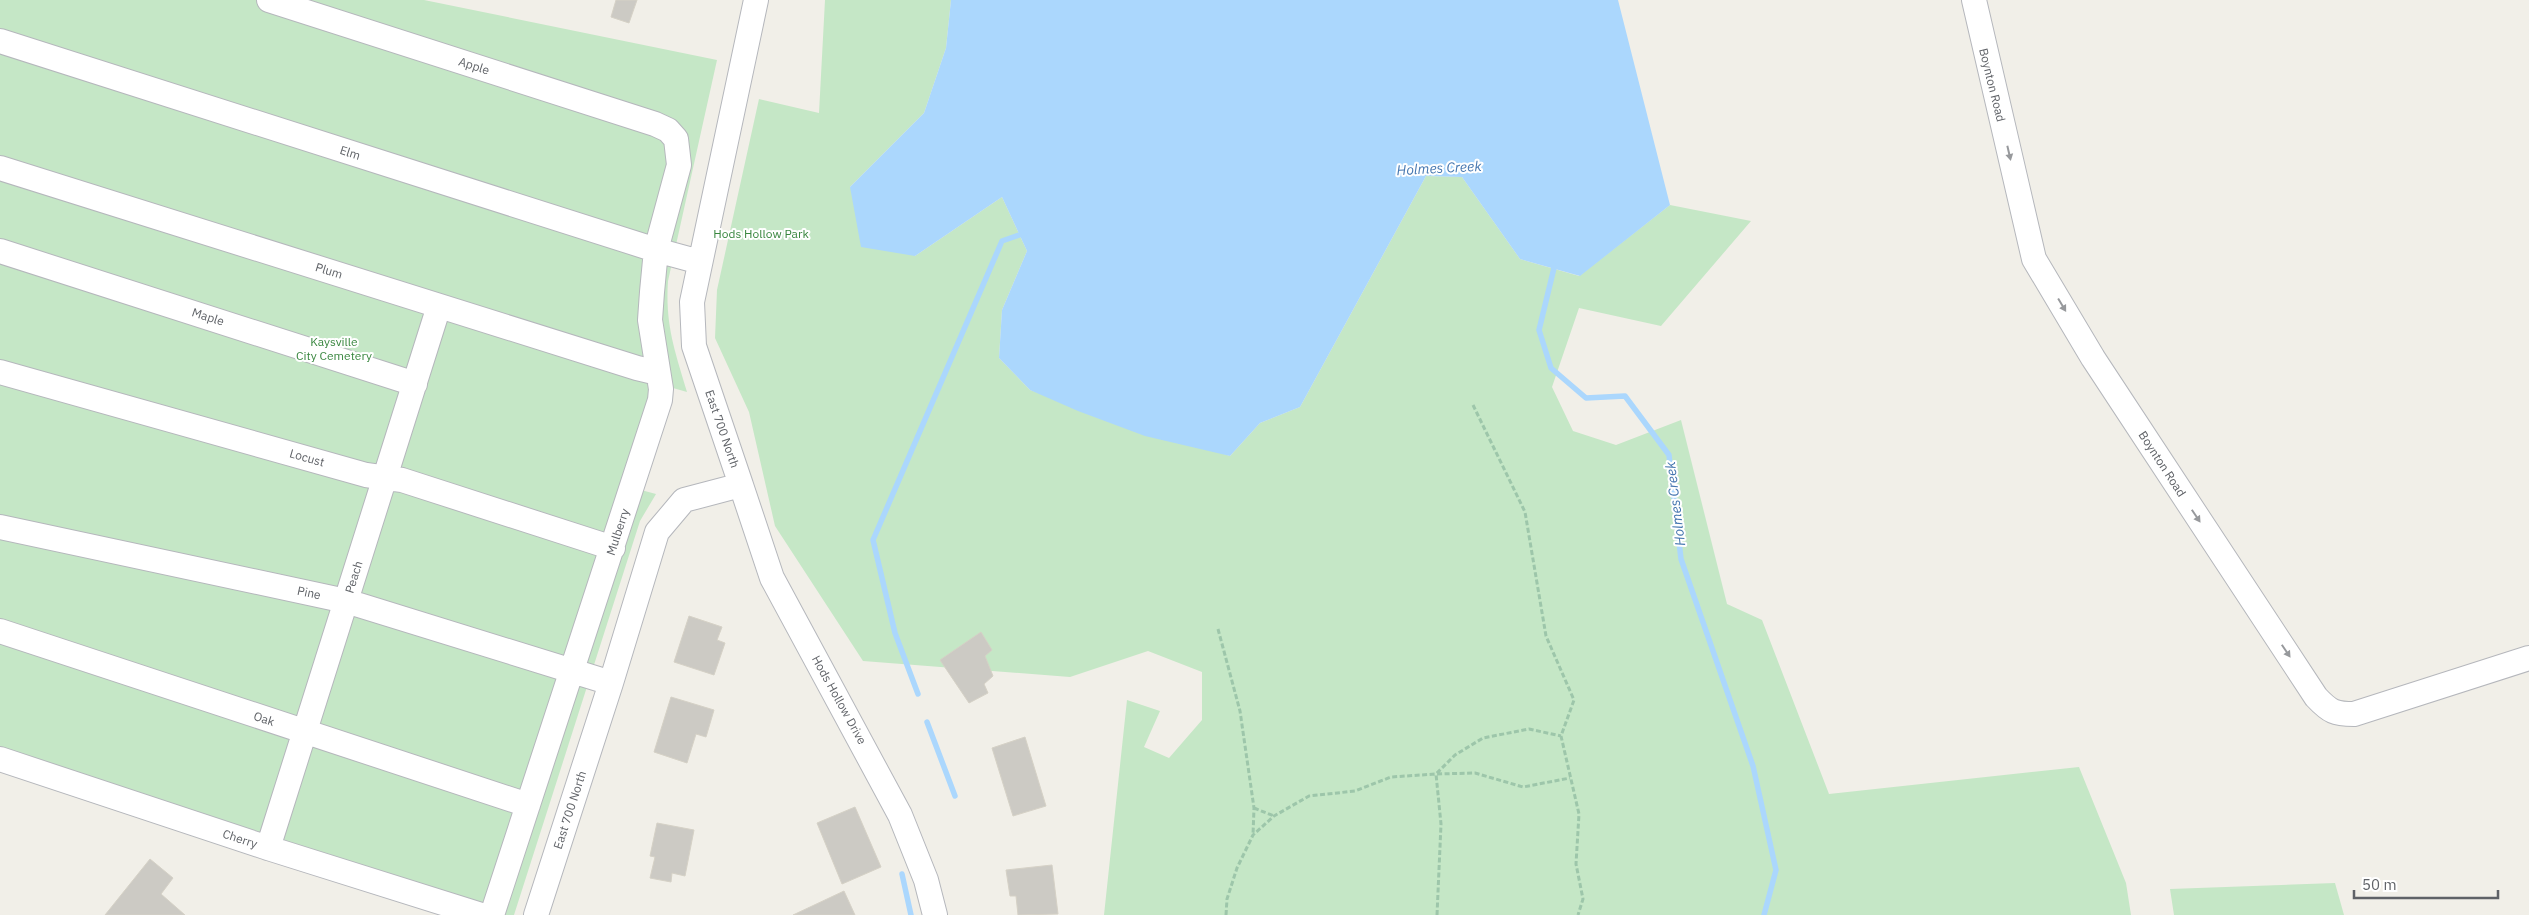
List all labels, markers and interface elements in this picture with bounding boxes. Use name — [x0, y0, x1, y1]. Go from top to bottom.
street label: Boynton Road — [1976, 46, 2009, 123]
street label: Apple — [457, 54, 492, 78]
street label: Elm — [338, 142, 362, 163]
one-way arrow — [2005, 146, 2013, 161]
water label: Holmes Creek — [1396, 157, 1483, 179]
park label: Hods Hollow Park — [713, 226, 809, 241]
street label: Plum — [314, 259, 345, 282]
one-way arrow — [2057, 299, 2066, 312]
street label: Maple — [190, 304, 227, 329]
park label: Kaysville City Cemetery — [296, 334, 372, 363]
street label: East 700 North — [702, 388, 743, 470]
street label: Boynton Road — [2136, 428, 2189, 499]
street label: Locust — [288, 445, 326, 470]
water label: Holmes Creek — [1661, 460, 1689, 547]
street label: Mulberry — [603, 507, 632, 557]
one-way arrow — [2191, 510, 2200, 523]
street label: Peach — [342, 559, 366, 595]
street label: Pine — [296, 583, 323, 602]
one-way arrow — [2281, 645, 2291, 658]
street label: Hods Hollow Drive — [809, 653, 870, 747]
street label: Oak — [252, 708, 277, 729]
street label: East 700 North — [550, 769, 589, 851]
street label: Cherry — [221, 826, 259, 851]
scale bar — [2354, 868, 2498, 900]
text: 50 m — [2362, 875, 2397, 894]

